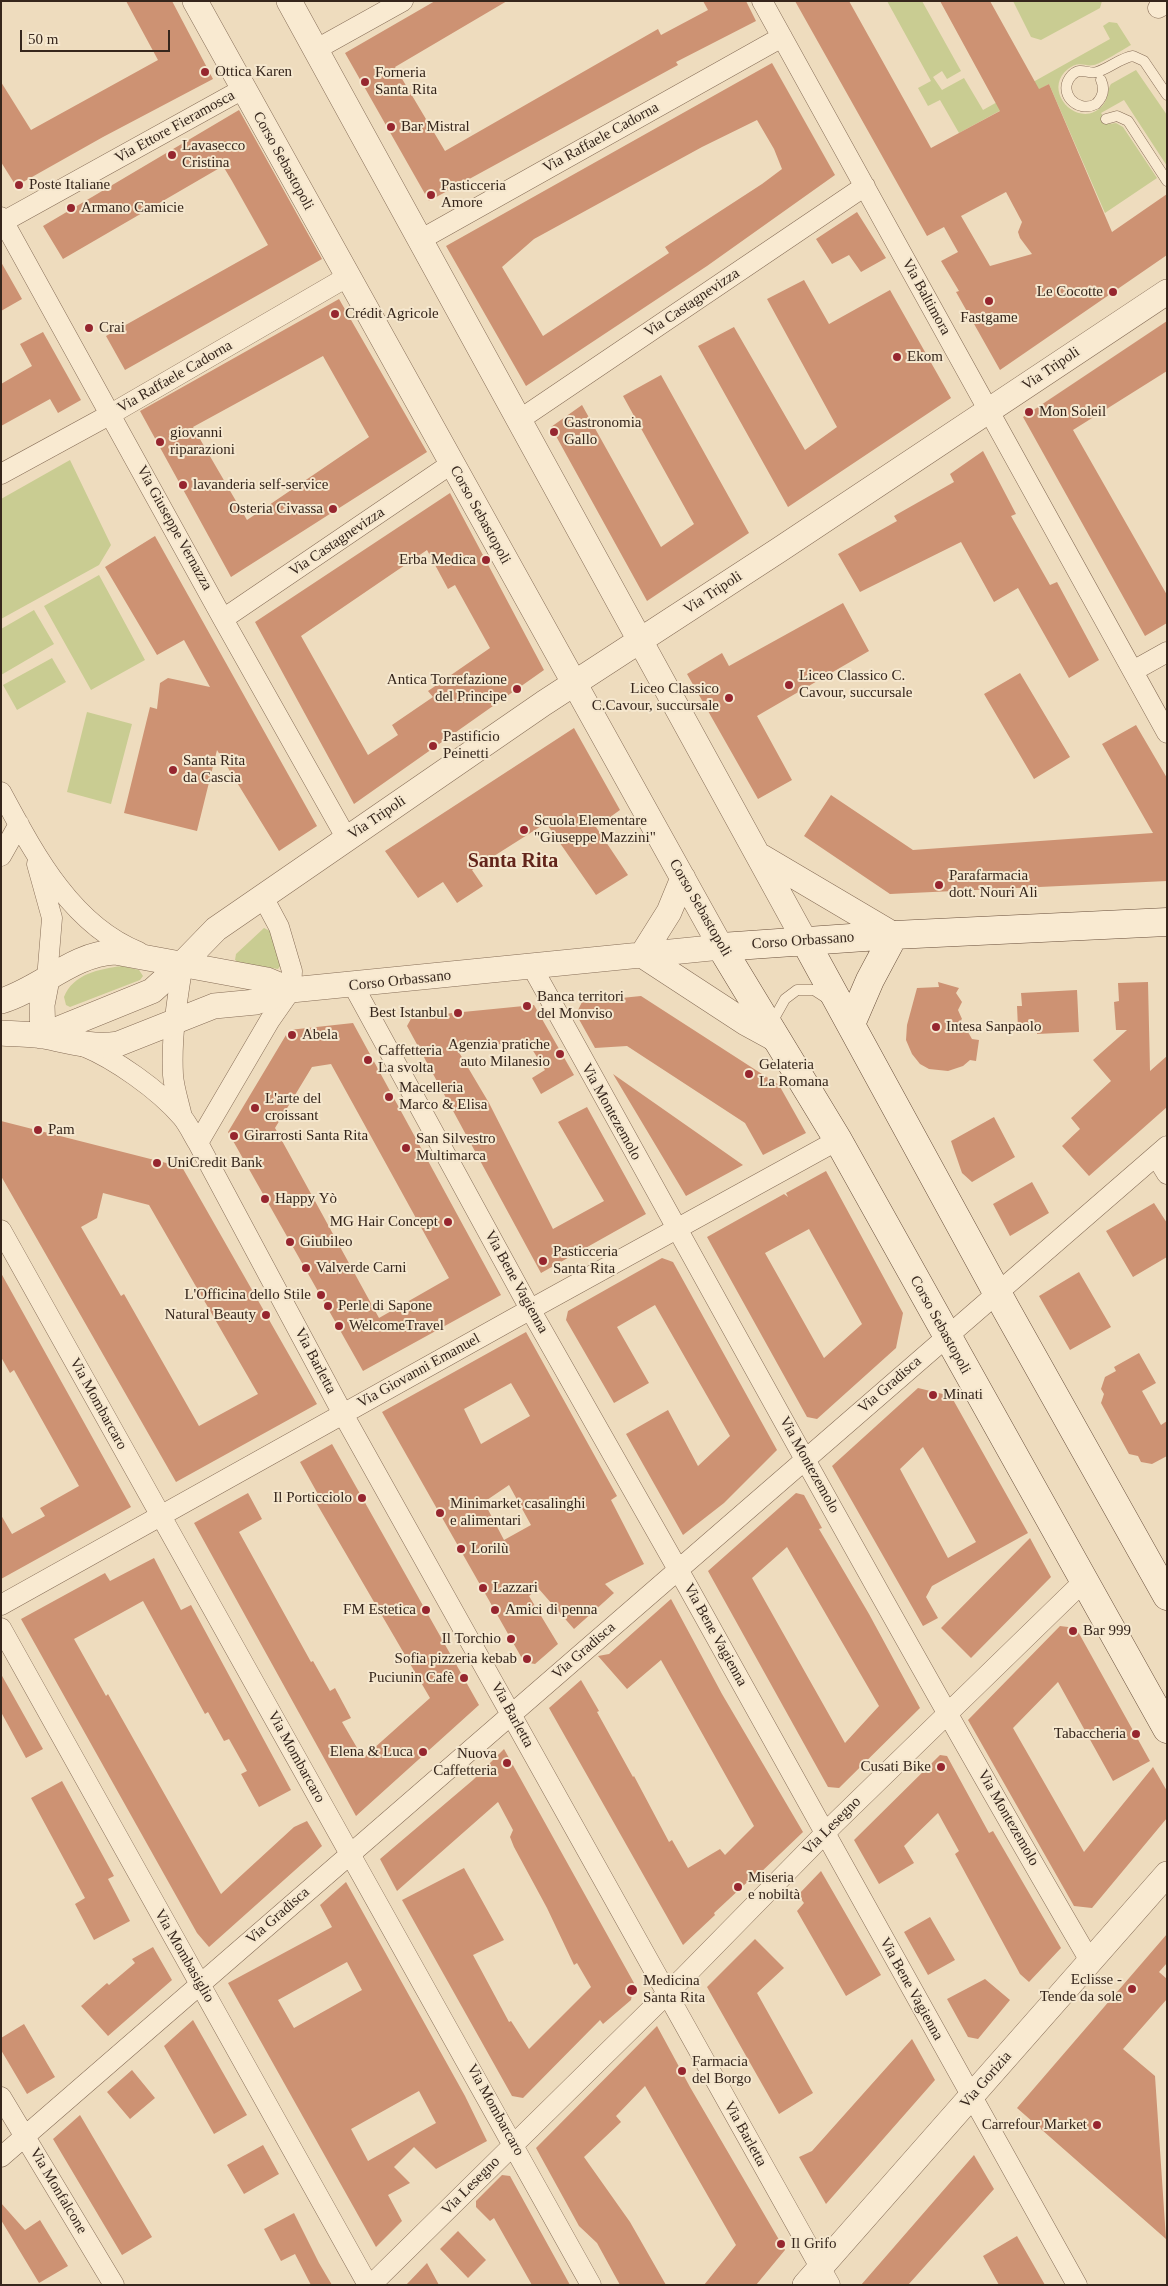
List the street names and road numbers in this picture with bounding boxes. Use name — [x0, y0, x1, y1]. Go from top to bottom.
street label: Via Ettore Fieramosca — [112, 87, 238, 167]
street label: Via Raffaele Cadorna — [540, 99, 662, 177]
street label: Corso Sebastopoli — [249, 109, 317, 213]
street label: Via Baltimora — [898, 256, 954, 338]
street label: Via Castagnevizza — [641, 264, 743, 342]
street label: Via Raffaele Cadorna — [114, 337, 236, 417]
street label: Via Tripoli — [1019, 343, 1083, 395]
street label: Via Giuseppe Vernazza — [132, 462, 216, 594]
street label: Corso Sebastopoli — [446, 463, 514, 567]
street label: Via Castagnevizza — [286, 503, 388, 581]
street label: Via Tripoli — [681, 568, 745, 618]
street label: Via Tripoli — [345, 792, 409, 844]
street label: Corso Sebastopoli — [665, 856, 735, 960]
street label: Corso Orbassano — [751, 928, 855, 954]
street label: Corso Orbassano — [348, 967, 452, 995]
street label: Via Montezemolo — [577, 1060, 645, 1164]
street label: Via Bene Vagienna — [480, 1227, 552, 1337]
street label: Corso Sebastopoli — [906, 1273, 974, 1377]
street label: Via Barletta — [290, 1325, 340, 1397]
street label: Via Giovanni Emanuel — [355, 1330, 483, 1412]
street label: Via Gradisca — [855, 1353, 925, 1417]
street label: Via Mombarcaro — [65, 1355, 131, 1453]
street label: Via Montezemolo — [775, 1413, 843, 1517]
street label: Via Bene Vagienna — [679, 1580, 751, 1690]
street label: Via Gradisca — [549, 1619, 619, 1683]
street label: Via Barletta — [487, 1679, 537, 1751]
street label: Via Mombarcaro — [263, 1708, 329, 1806]
street label: Via Montezemolo — [973, 1767, 1043, 1869]
street label: Via Lesegno — [799, 1793, 865, 1859]
street label: Via Gradisca — [243, 1884, 313, 1948]
street label: Via Mombasiglio — [150, 1906, 218, 2006]
street label: Via Bene Vagienna — [875, 1934, 947, 2044]
street label: Via Gorizia — [956, 2048, 1016, 2112]
street label: Via Mombarcaro — [462, 2061, 528, 2159]
street label: Via Barletta — [720, 2098, 770, 2170]
street label: Via Monfalcone — [25, 2145, 91, 2237]
street label: Via Lesegno — [438, 2153, 504, 2219]

